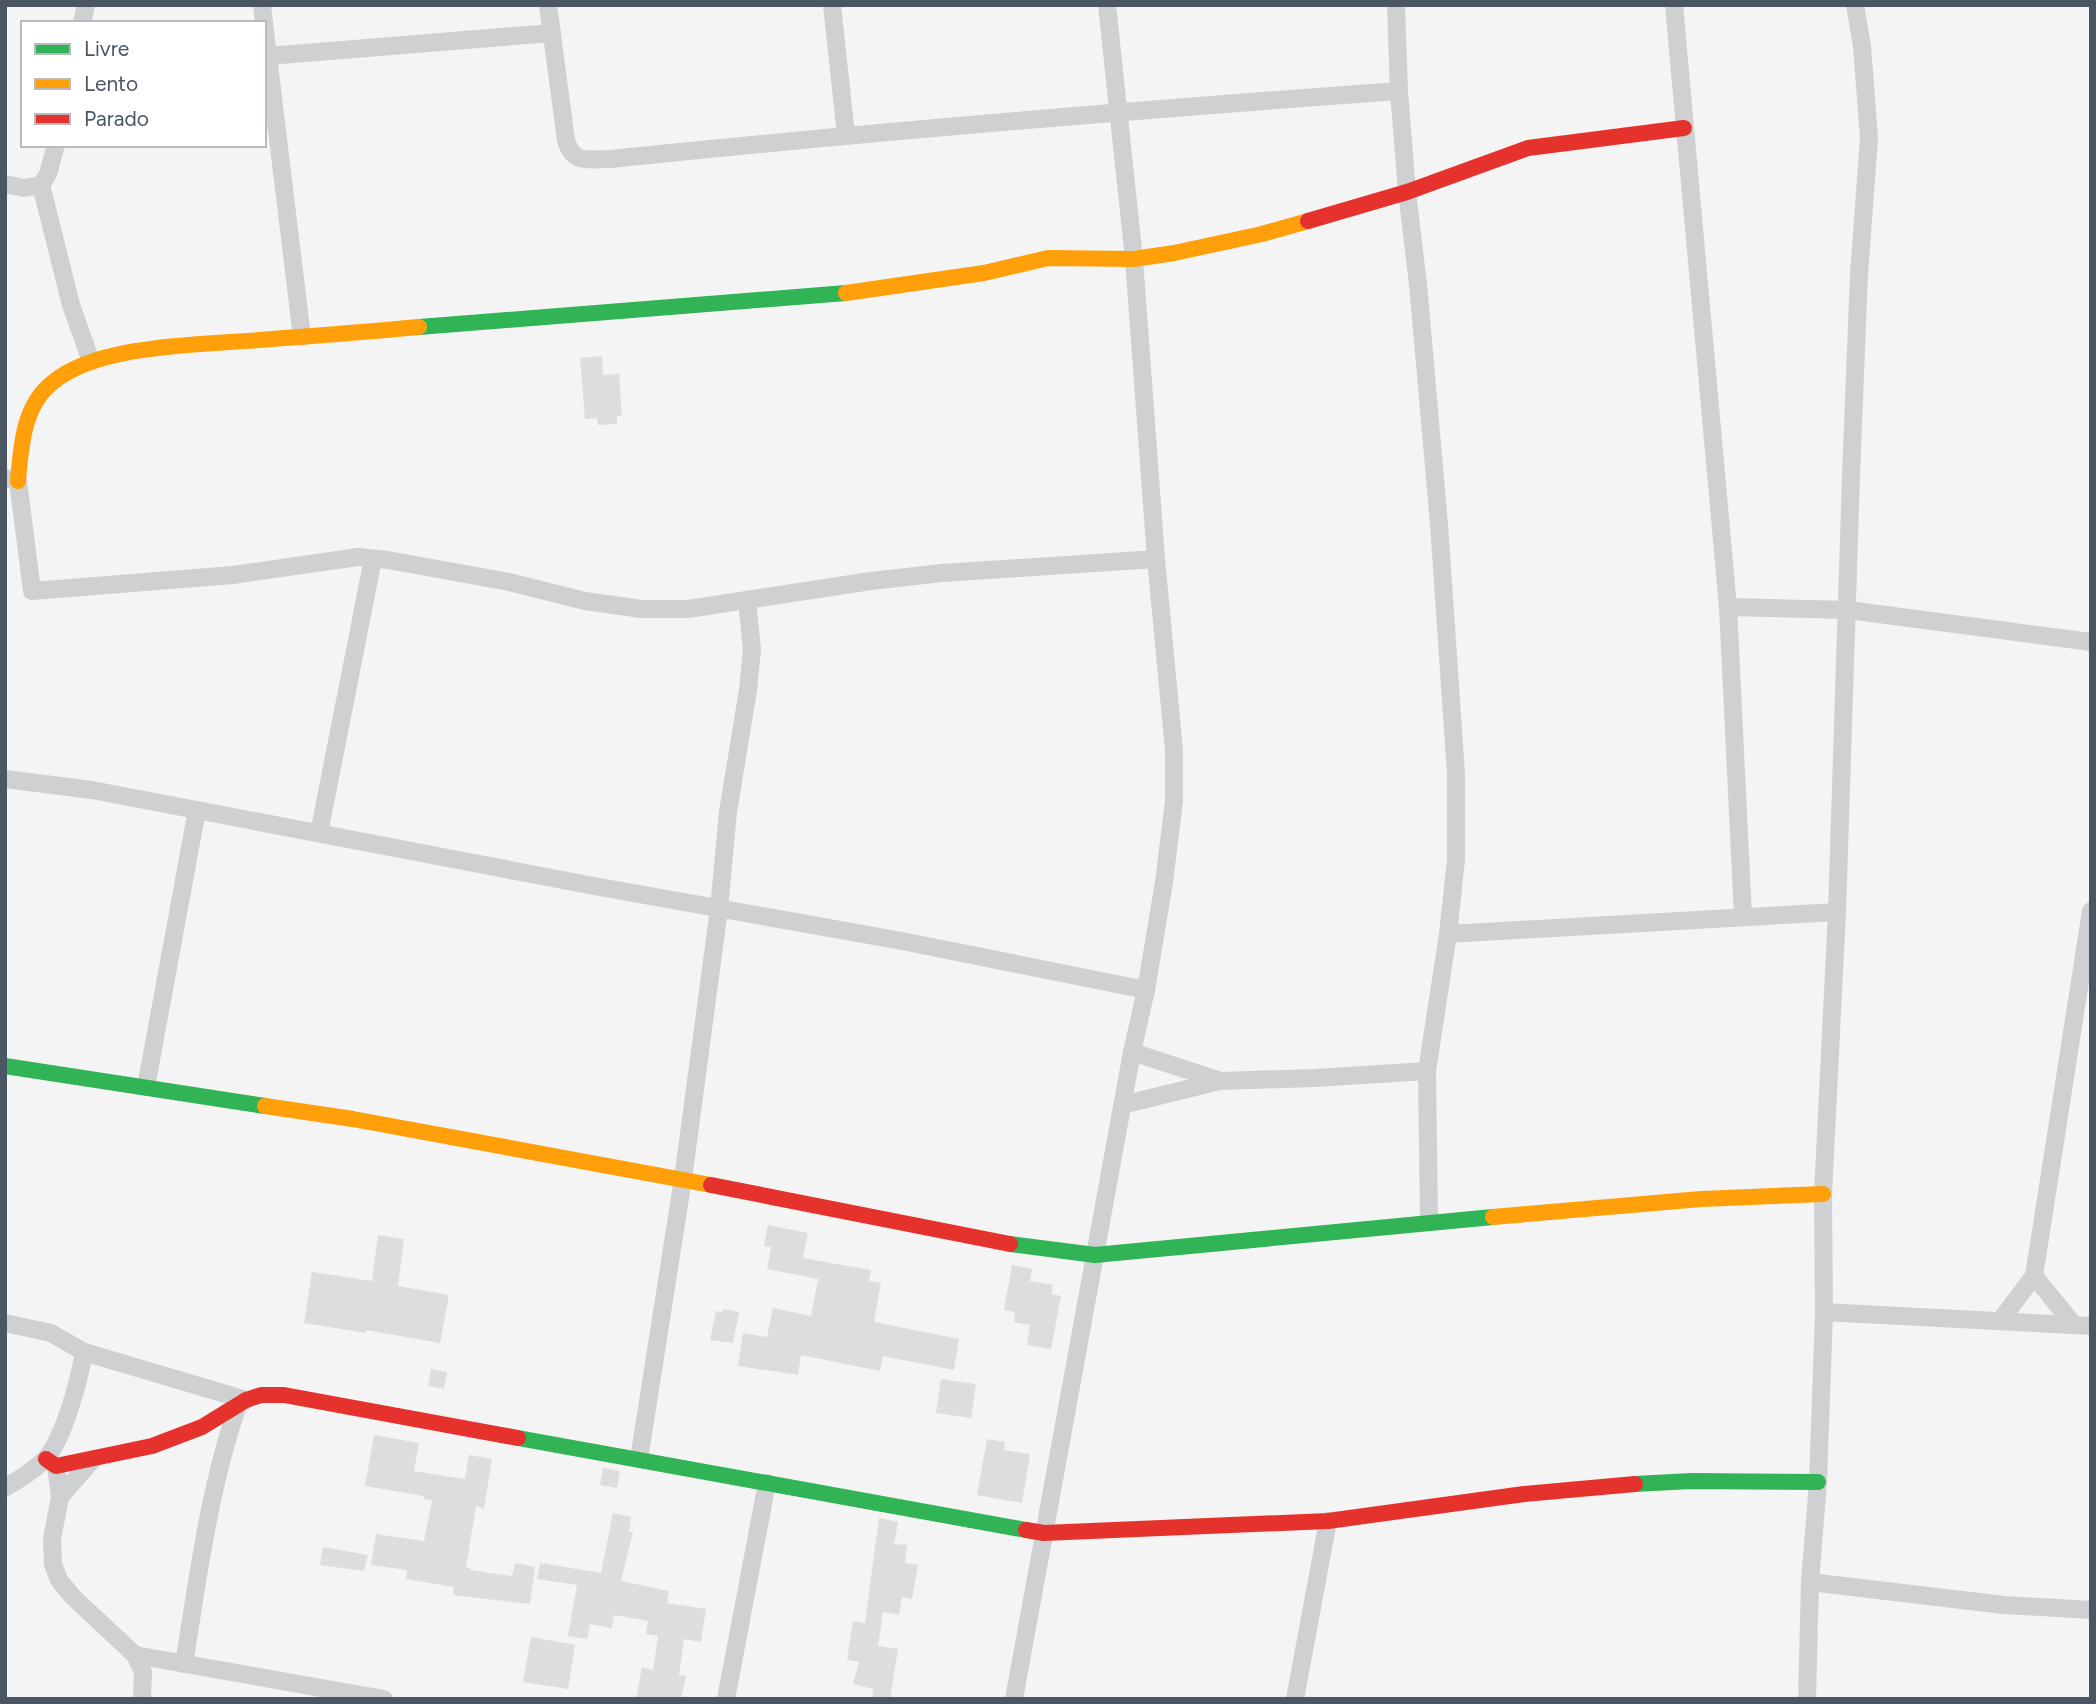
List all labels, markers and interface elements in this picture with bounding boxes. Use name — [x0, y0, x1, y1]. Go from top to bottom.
legend — [21, 21, 266, 147]
text: Livre — [84, 36, 129, 61]
text: Lento — [84, 71, 138, 96]
text: Parado — [84, 106, 149, 131]

